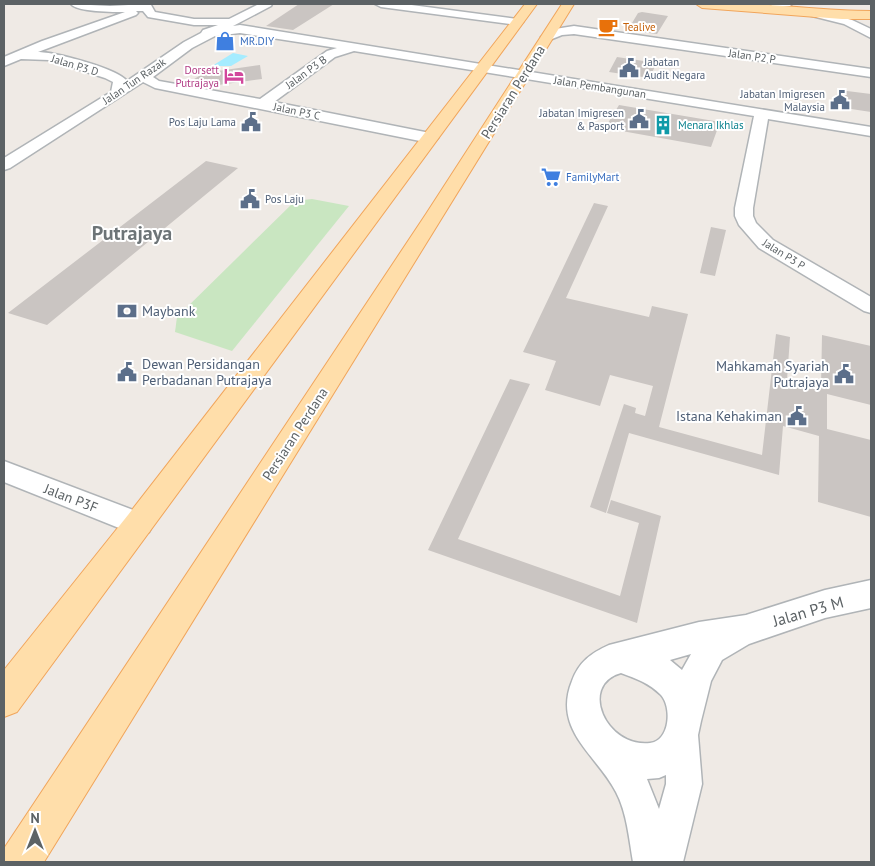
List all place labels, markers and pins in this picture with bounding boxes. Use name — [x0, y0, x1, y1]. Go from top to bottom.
cafe icon: Tealive — [597, 16, 619, 38]
place label: Tealive — [623, 20, 656, 34]
shop icon: MR.DIY — [214, 30, 236, 52]
place label: MR.DIY — [240, 34, 275, 48]
place label: Jabatan Audit Negara — [643, 55, 705, 82]
public building icon: Jabatan Audit Negara — [618, 57, 640, 79]
place label: Dorsett Putrajaya — [175, 63, 219, 90]
hotel icon: Dorsett Putrajaya — [223, 65, 245, 87]
place label: Jabatan Imigresen Malaysia — [739, 87, 825, 114]
public building icon: Jabatan Imigresen Malaysia — [829, 89, 851, 111]
place label: Jabatan Imigresen & Pasport — [538, 106, 624, 133]
public building icon: Jabatan Imigresen & Pasport — [628, 108, 650, 130]
public building icon: Pos Laju Lama — [240, 111, 262, 133]
building icon: Menara Ikhlas — [652, 114, 674, 136]
place label: Pos Laju Lama — [169, 115, 236, 129]
place label: Menara Ikhlas — [678, 118, 744, 132]
supermarket icon: FamilyMart — [540, 166, 562, 188]
place label: FamilyMart — [566, 170, 620, 184]
public building icon: Pos Laju — [239, 188, 261, 210]
place label: Pos Laju — [265, 192, 304, 206]
bank icon: Maybank — [116, 300, 138, 322]
place label: Maybank — [142, 302, 196, 320]
place label: Dewan Persidangan Perbadanan Putrajaya — [142, 355, 272, 389]
place label: Mahkamah Syariah Putrajaya — [716, 357, 829, 391]
public building icon: Dewan Persidangan Perbadanan Putrajaya — [116, 361, 138, 383]
public building icon: Mahkamah Syariah Putrajaya — [833, 363, 855, 385]
public building icon: Istana Kehakiman — [786, 405, 808, 427]
place label: Istana Kehakiman — [676, 407, 782, 425]

